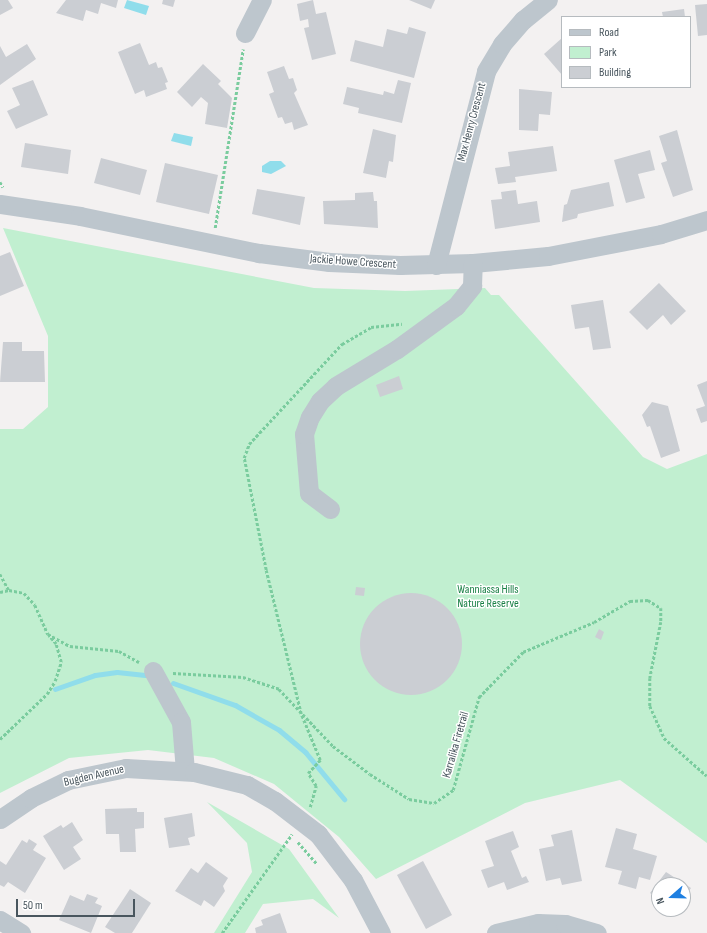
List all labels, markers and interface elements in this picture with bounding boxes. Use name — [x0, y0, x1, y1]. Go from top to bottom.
legend — [561, 16, 691, 88]
text: Road — [599, 25, 619, 40]
text: Park — [599, 45, 617, 60]
text: Building — [599, 65, 631, 80]
street label: Max Henry Crescent — [455, 81, 489, 163]
street label: Jackie Howe Crescent — [309, 252, 397, 272]
park label: Wanniassa Hills Nature Reserve — [457, 583, 519, 611]
street label: Karralika Firetrail — [440, 710, 472, 780]
street label: Bugden Avenue — [63, 762, 125, 790]
north arrow — [651, 877, 691, 917]
scale bar — [18, 891, 137, 917]
text: N — [653, 896, 667, 906]
text: 50 m — [23, 898, 43, 913]

